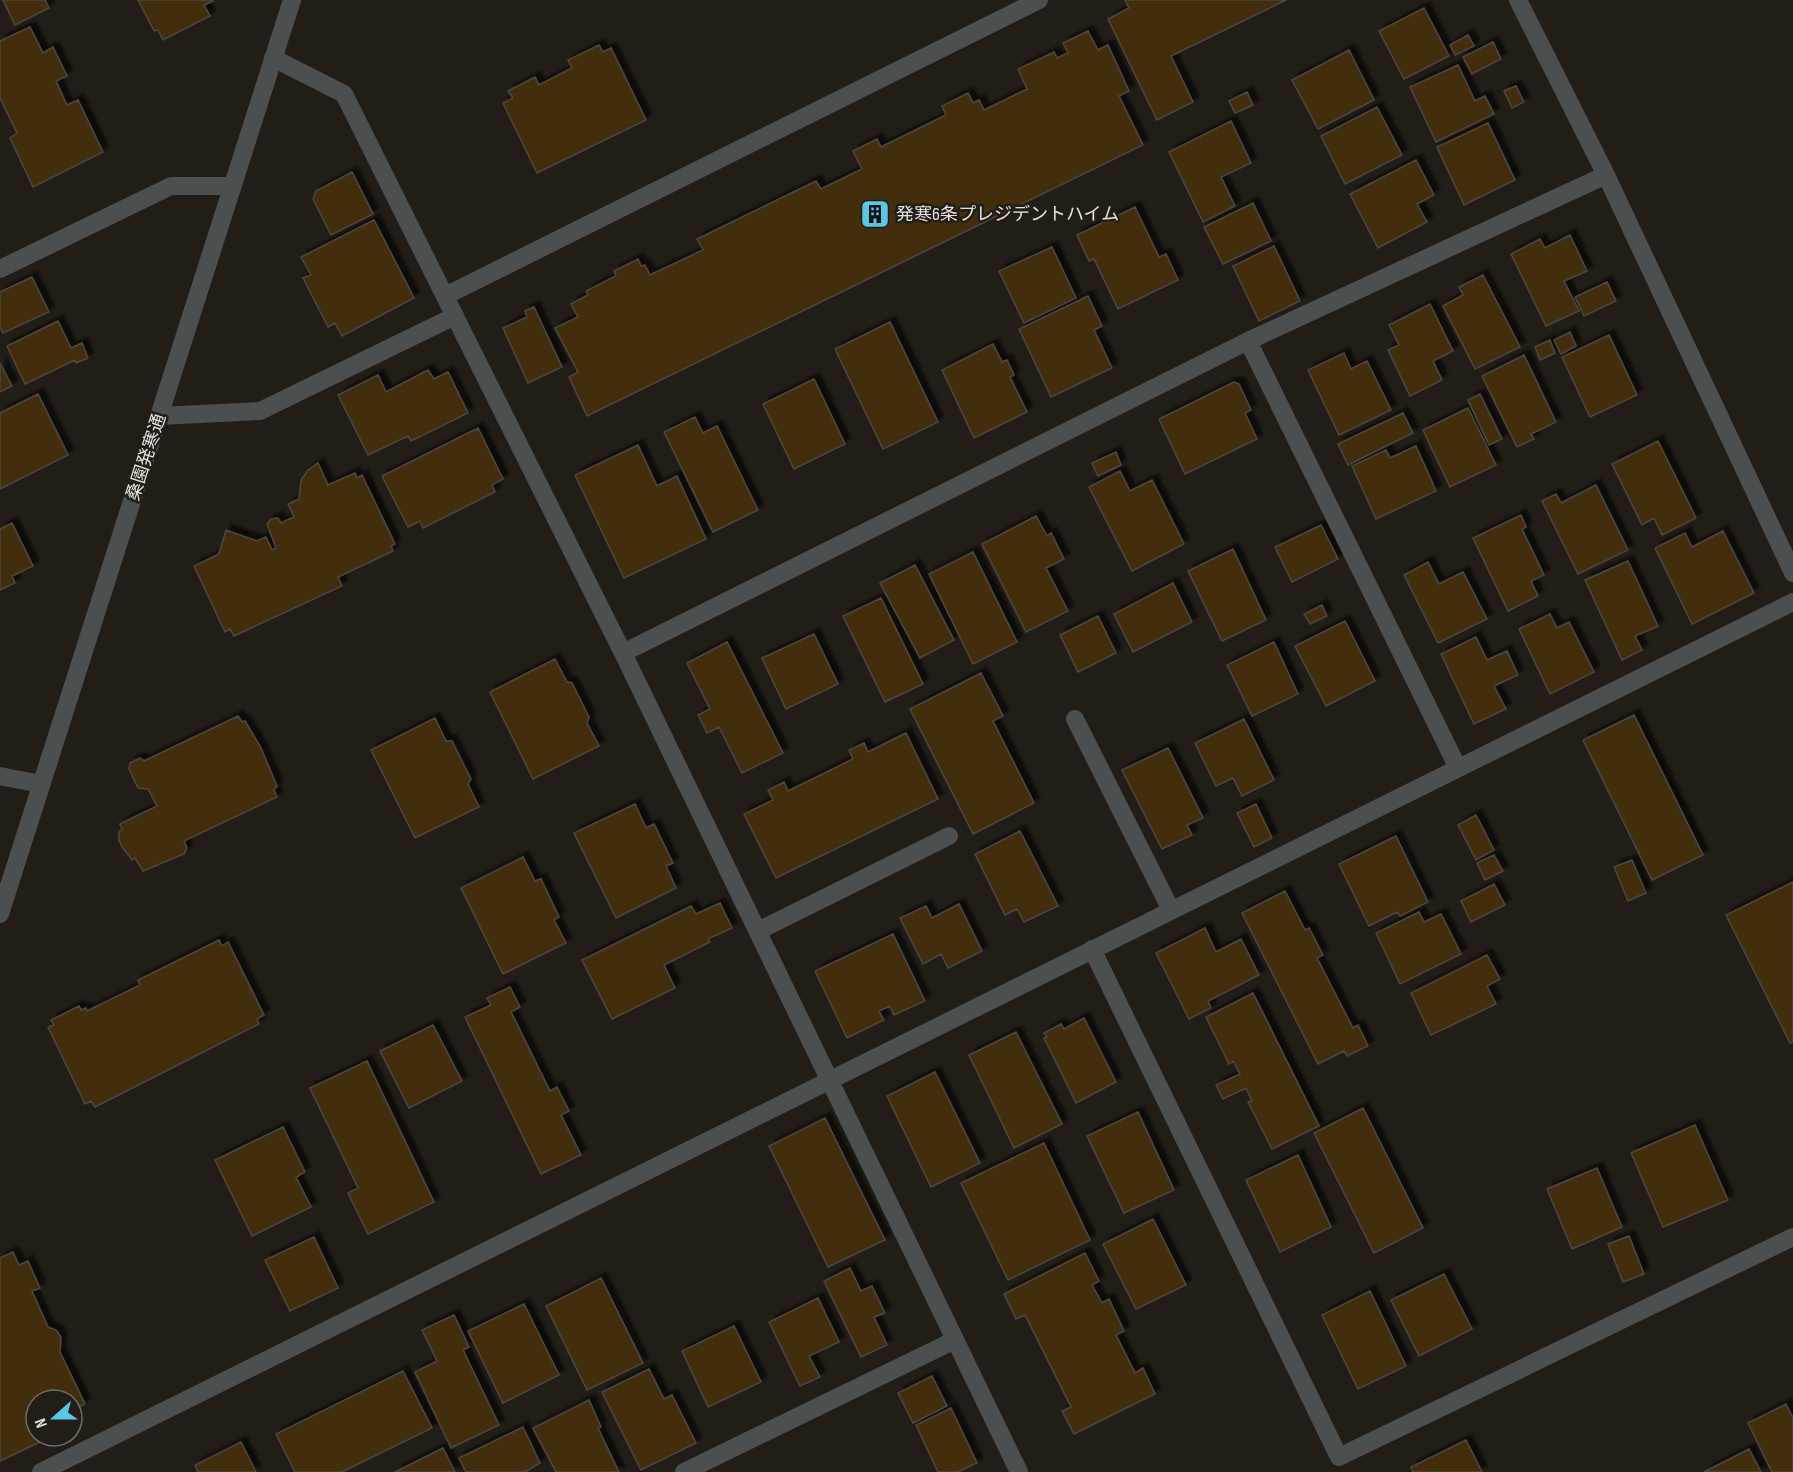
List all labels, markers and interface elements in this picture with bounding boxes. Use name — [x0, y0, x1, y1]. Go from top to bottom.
building icon: 発寒6条プレジデントハイム — [859, 198, 891, 230]
place label: 発寒6条プレジデントハイム — [896, 204, 1119, 225]
street label: 桑園発寒通 — [123, 411, 170, 503]
north arrow — [24, 1388, 84, 1448]
text: N — [31, 1415, 52, 1430]

